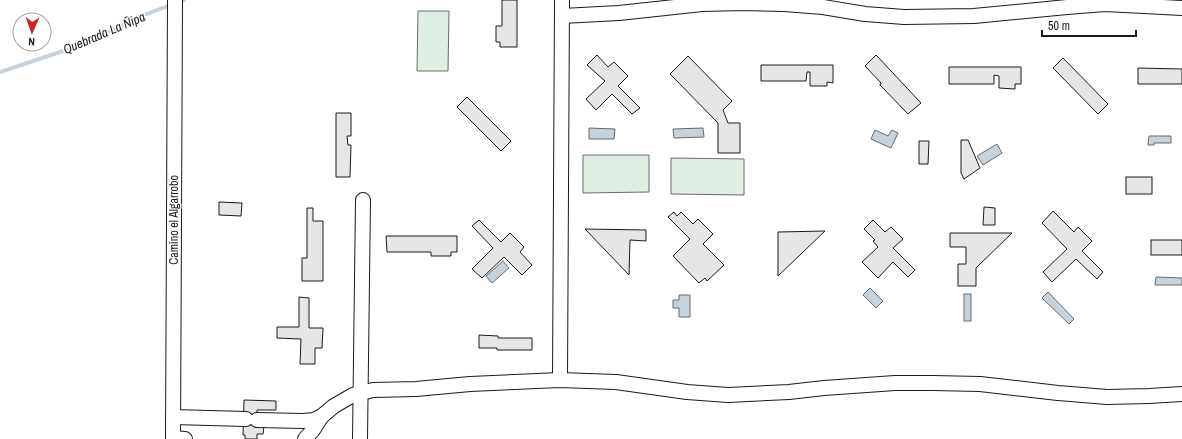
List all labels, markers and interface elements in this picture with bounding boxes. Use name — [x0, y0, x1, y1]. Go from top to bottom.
water label: Quebrada La Ñipa — [60, 8, 148, 58]
north arrow — [12, 12, 52, 52]
scale bar — [1042, 12, 1136, 38]
text: 50 m — [1048, 18, 1070, 34]
text: N — [28, 35, 35, 49]
street label: Camino el Algarrobo — [166, 175, 182, 265]

